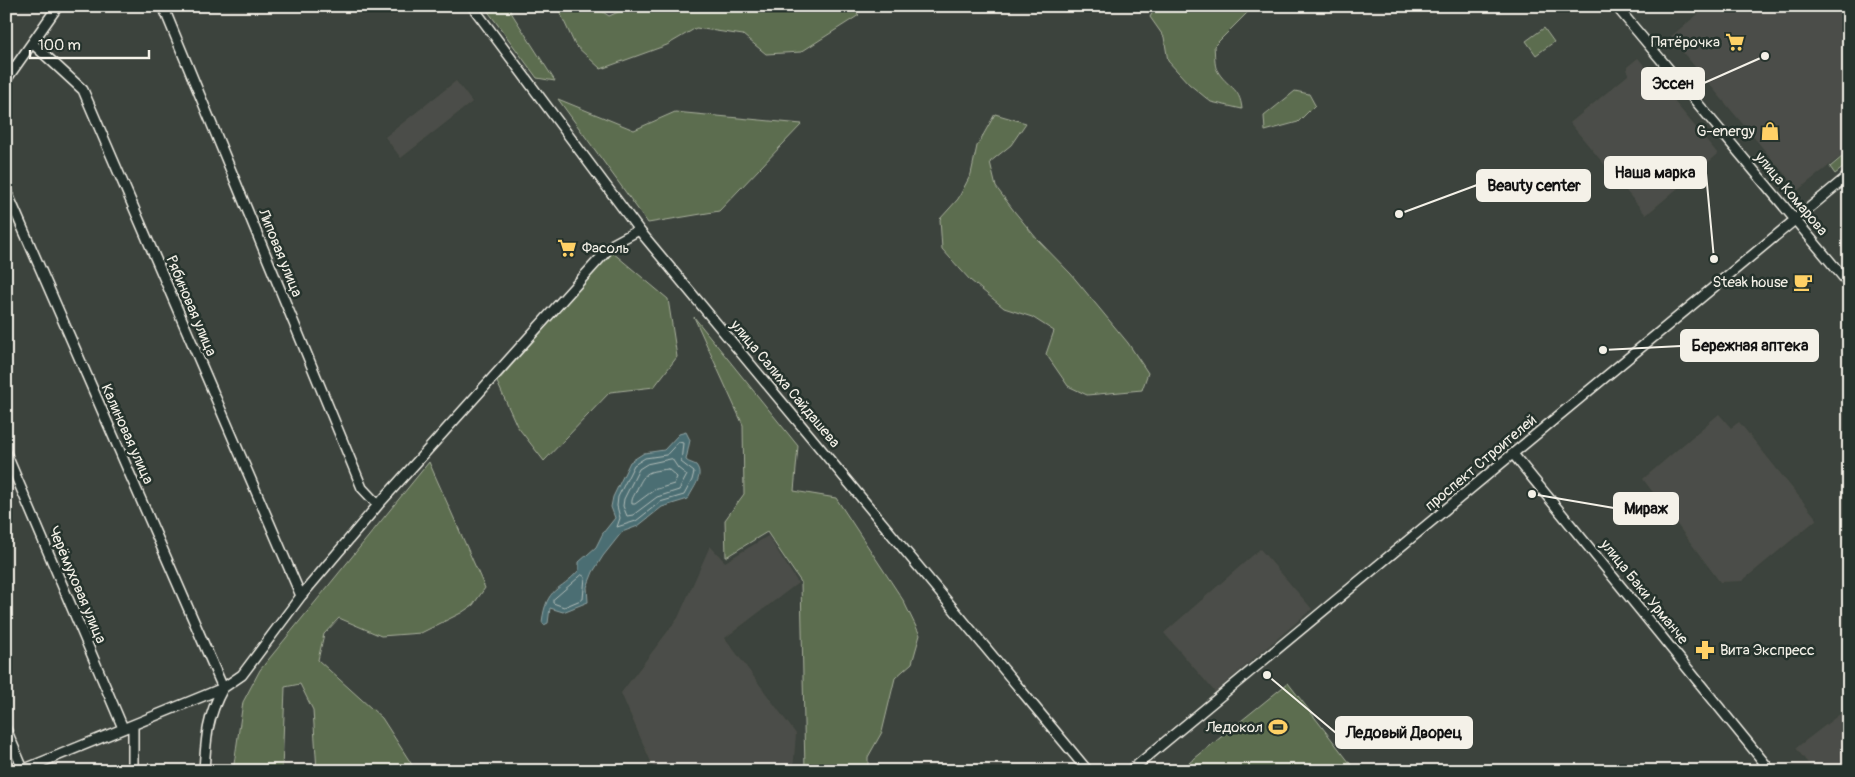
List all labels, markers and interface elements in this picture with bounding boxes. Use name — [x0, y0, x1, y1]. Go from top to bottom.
scale bar — [30, 28, 149, 60]
supermarket icon: Пятёрочка — [1724, 31, 1746, 53]
place label: Пятёрочка — [1651, 33, 1720, 52]
text: 100 m — [38, 36, 81, 55]
callout: Эссен — [1642, 68, 1704, 99]
text: Эссен — [1652, 74, 1694, 94]
shop icon: G-energy — [1759, 120, 1781, 142]
place label: G-energy — [1696, 122, 1756, 141]
street label: улица Комарова — [1750, 147, 1832, 240]
callout: Наша марка — [1605, 157, 1706, 188]
text: Наша марка — [1614, 163, 1696, 183]
callout: Beauty center — [1477, 170, 1590, 201]
text: Beauty center — [1487, 176, 1581, 196]
street label: Липовая улица — [253, 205, 306, 300]
supermarket icon: Фасоль — [556, 237, 578, 259]
place label: Фасоль — [582, 239, 630, 258]
street label: Рябиновая улица — [161, 253, 221, 359]
cafe icon: Steak house — [1792, 271, 1814, 293]
place label: Steak house — [1713, 273, 1789, 292]
street label: улица Салиха Сайдашева — [725, 315, 844, 452]
callout: Бережная аптека — [1681, 330, 1818, 361]
text: Бережная аптека — [1692, 336, 1809, 356]
street label: Калиновая улица — [96, 381, 158, 487]
street label: проспект Строителей — [1421, 411, 1541, 515]
callout: Мираж — [1614, 493, 1678, 524]
text: Мираж — [1624, 499, 1669, 519]
street label: Черёмуховая улица — [44, 524, 110, 646]
street label: улица Баки Урманче — [1595, 535, 1693, 649]
pharmacy icon: Вита Экспресс — [1694, 639, 1716, 661]
place label: Вита Экспресс — [1720, 641, 1815, 660]
sports icon: Ледокол — [1267, 716, 1289, 738]
callout: Ледовый Дворец — [1336, 717, 1472, 748]
place label: Ледокол — [1205, 718, 1263, 737]
text: Ледовый Дворец — [1345, 723, 1462, 743]

